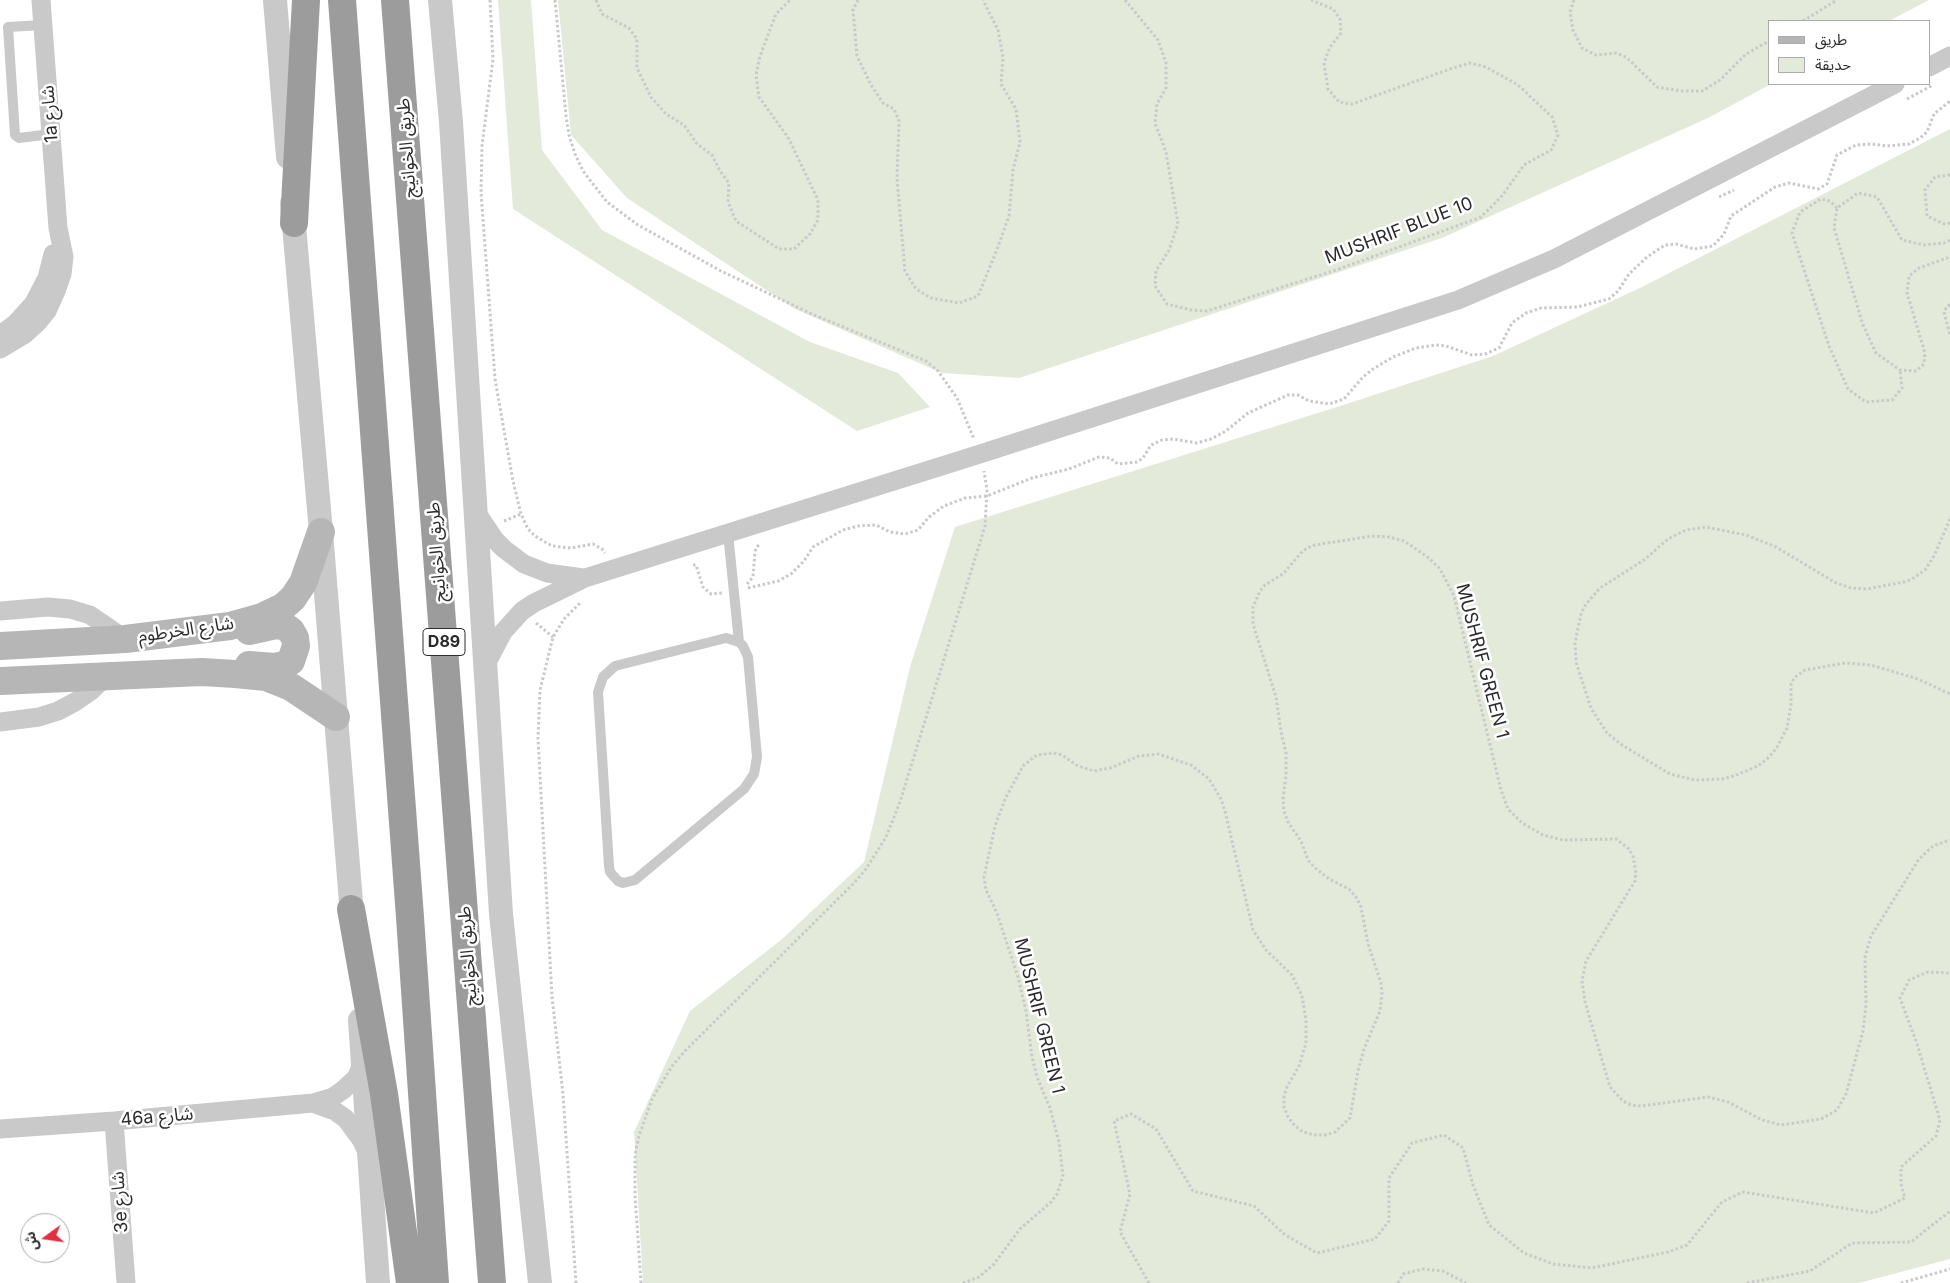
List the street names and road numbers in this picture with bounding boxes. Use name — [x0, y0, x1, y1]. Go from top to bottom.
street label: 1a شارع — [37, 85, 63, 143]
street label: طريق الخوانيج — [393, 97, 421, 199]
street label: MUSHRIF BLUE 10 — [1322, 193, 1476, 269]
street label: طريق الخوانيج — [423, 501, 451, 603]
street label: MUSHRIF GREEN 1 — [1451, 581, 1513, 741]
street label: شارع الخرطوم — [137, 613, 235, 647]
road number: D89 — [423, 628, 465, 656]
street label: طريق الخوانيج — [454, 905, 482, 1007]
street label: MUSHRIF GREEN 1 — [1009, 936, 1069, 1096]
street label: 46a شارع — [120, 1103, 194, 1131]
street label: 3e شارع — [107, 1170, 133, 1234]

